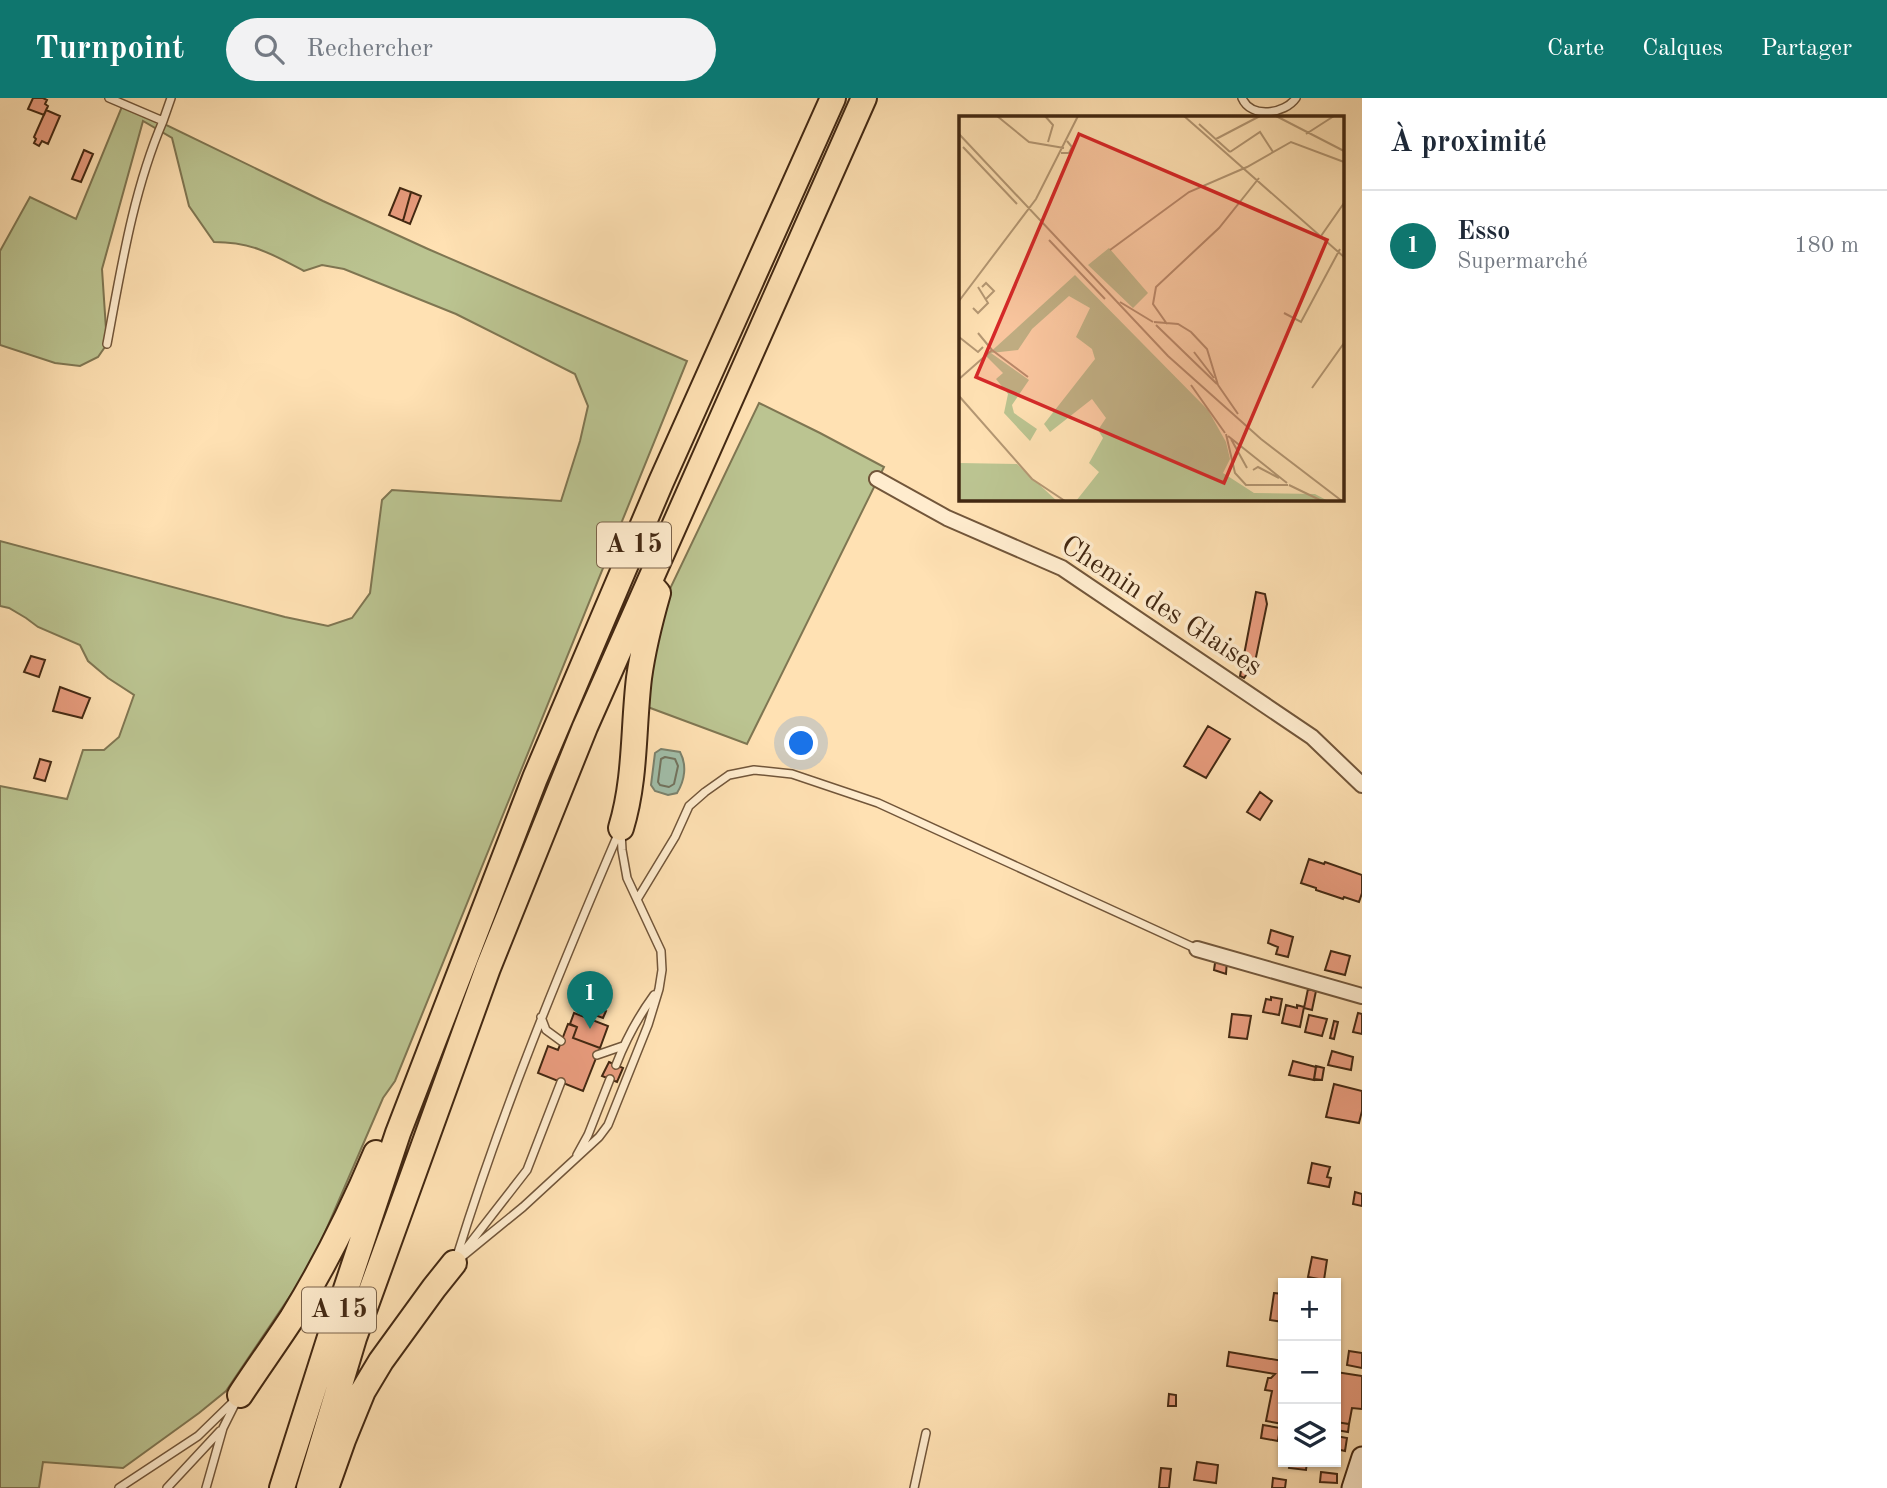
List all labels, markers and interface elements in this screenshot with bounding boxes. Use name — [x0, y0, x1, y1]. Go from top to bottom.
search box — [226, 18, 716, 81]
icon: search — [250, 30, 288, 68]
text: Turnpoint — [35, 33, 184, 66]
text: Rechercher — [306, 36, 433, 62]
text: Carte — [1547, 37, 1604, 61]
text: Calques — [1642, 37, 1723, 61]
text: Partager — [1761, 37, 1852, 61]
inset map — [959, 116, 1344, 500]
text: À proximité — [1390, 128, 1547, 158]
text: Esso — [1457, 219, 1510, 245]
text: 1 — [1406, 234, 1420, 257]
text: 180 m — [1794, 234, 1859, 257]
text: Supermarché — [1457, 250, 1588, 273]
road number: A 15 — [597, 522, 671, 568]
street label: Chemin des Glaises — [1055, 532, 1267, 682]
your location — [784, 726, 818, 760]
pin: 1 — [567, 971, 613, 1029]
map controls — [1278, 1278, 1341, 1467]
button: + — [1278, 1278, 1341, 1341]
road number: A 15 — [302, 1288, 376, 1332]
button: − — [1278, 1341, 1341, 1404]
button: layers — [1278, 1404, 1341, 1467]

